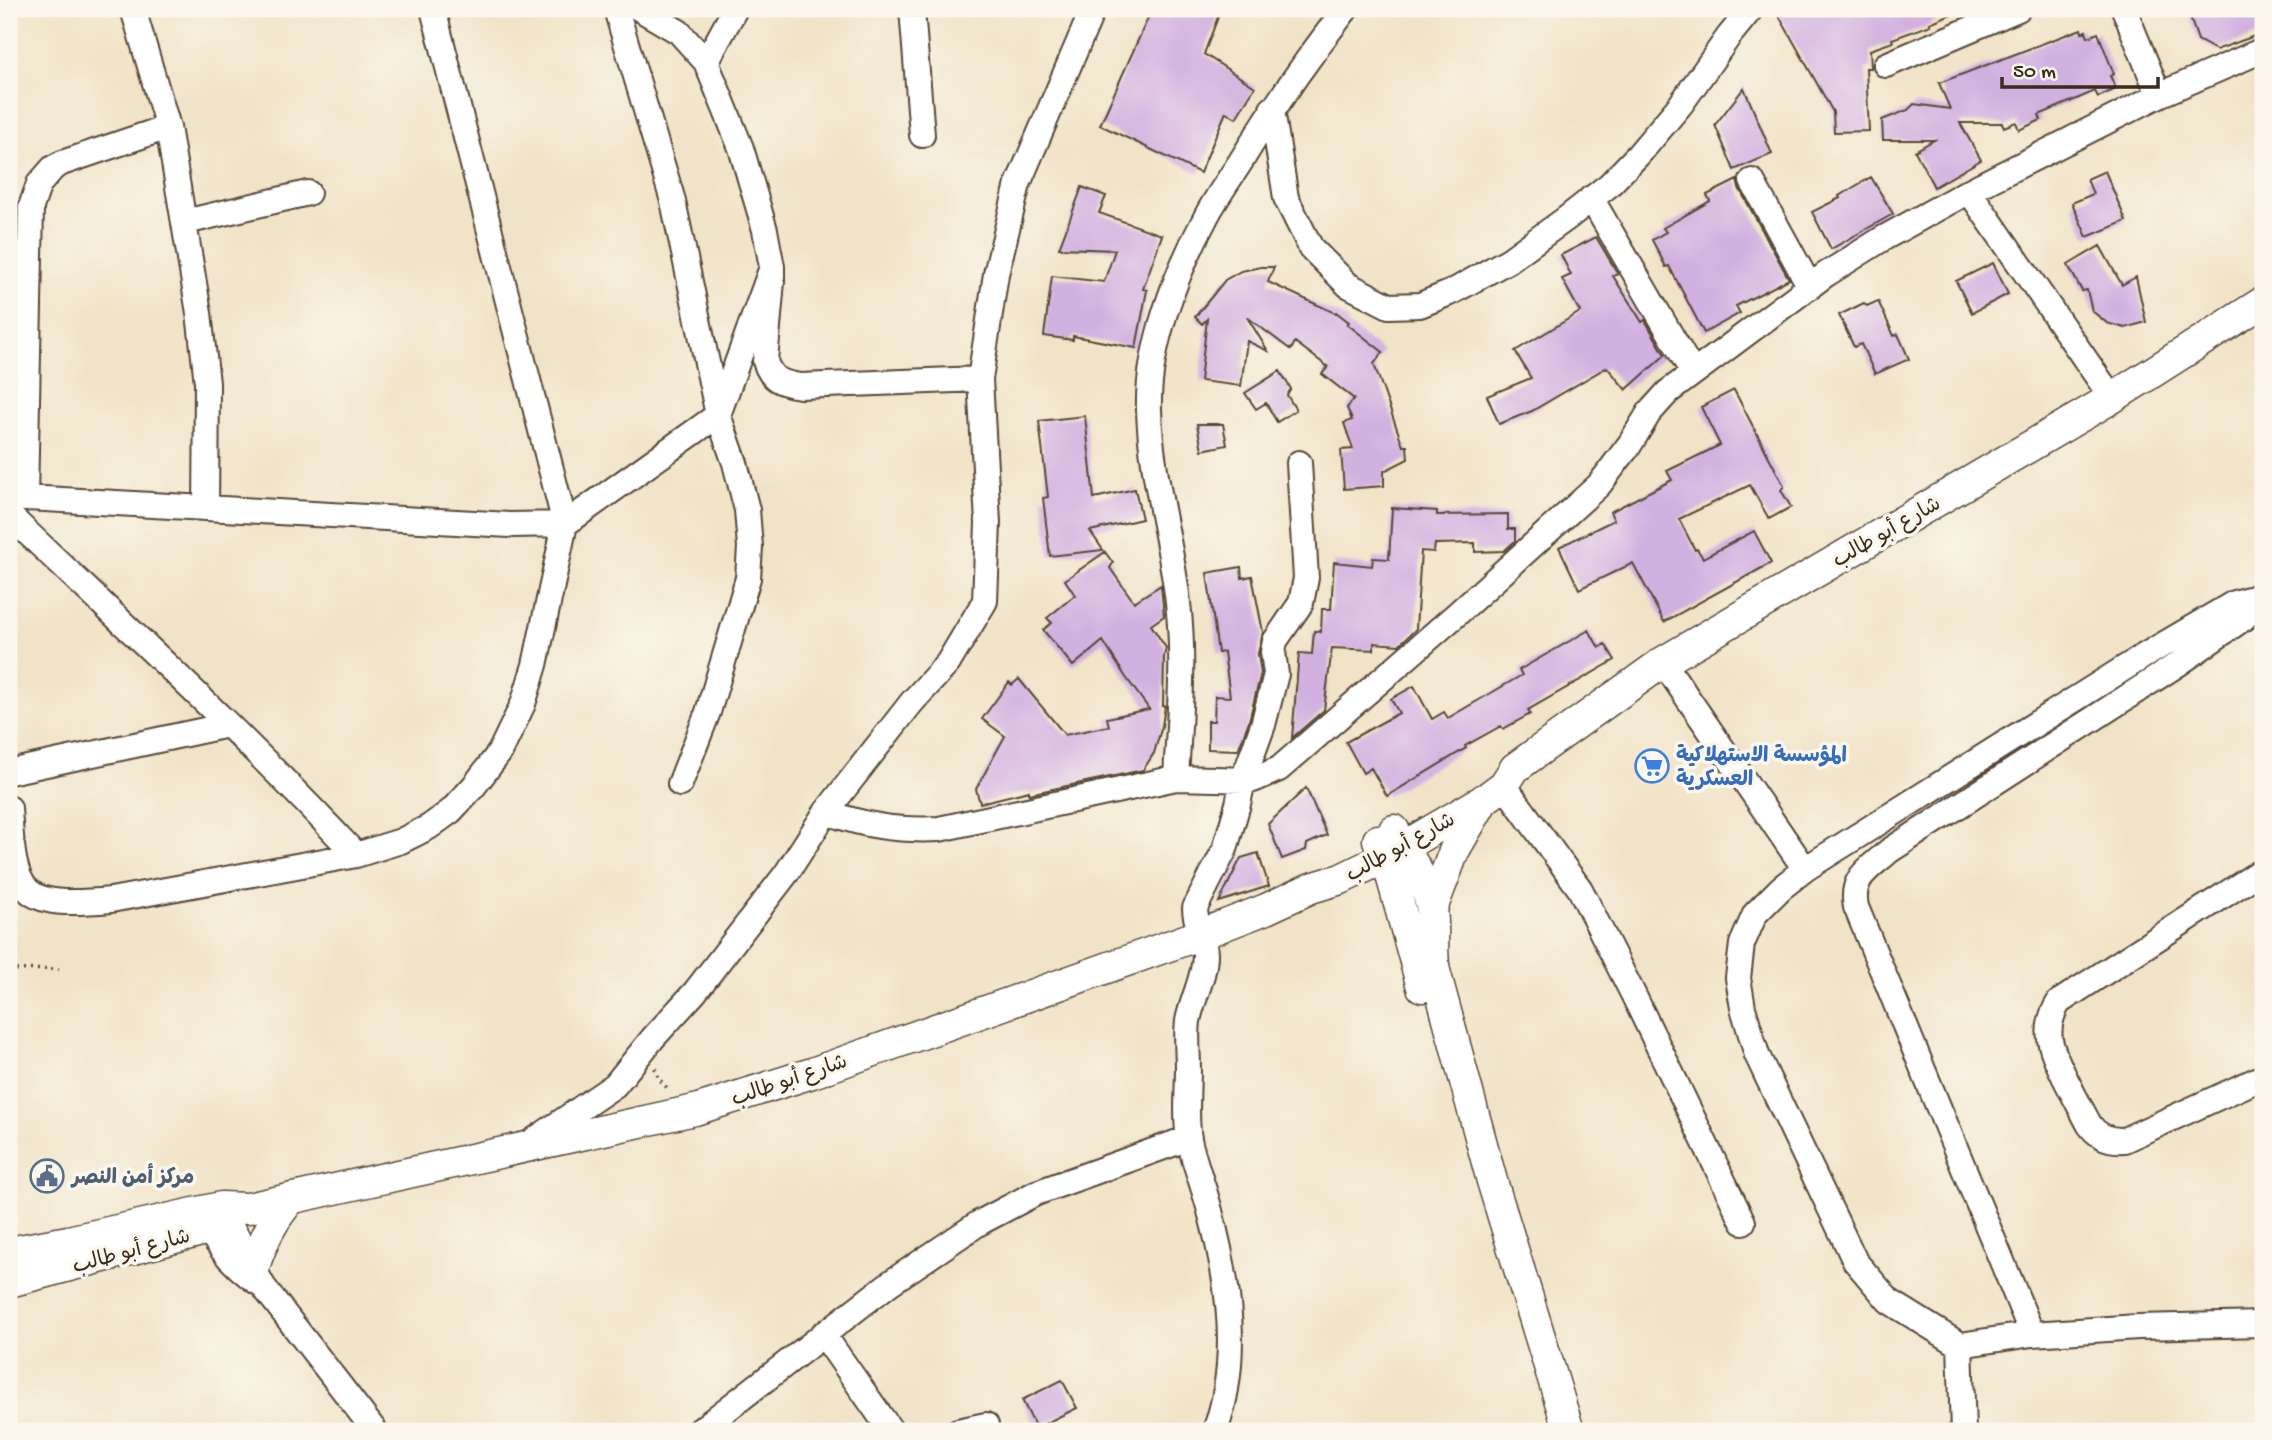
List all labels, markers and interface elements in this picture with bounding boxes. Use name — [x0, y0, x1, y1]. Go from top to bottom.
scale bar — [2002, 46, 2158, 90]
text: 50 m — [2013, 61, 2056, 86]
street label: شارع أبو طالب — [1828, 490, 1946, 575]
place label: المؤسسة الاستهلاكية العسكرية — [1676, 744, 1847, 794]
supermarket icon: المؤسسة الاستهلاكية العسكرية — [1633, 747, 1671, 785]
street label: شارع أبو طالب — [1341, 806, 1461, 889]
street label: شارع أبو طالب — [728, 1048, 851, 1114]
public building icon: مركز أمن النصر — [28, 1157, 66, 1195]
place label: مركز أمن النصر — [70, 1163, 194, 1192]
street label: شارع أبو طالب — [69, 1223, 194, 1281]

